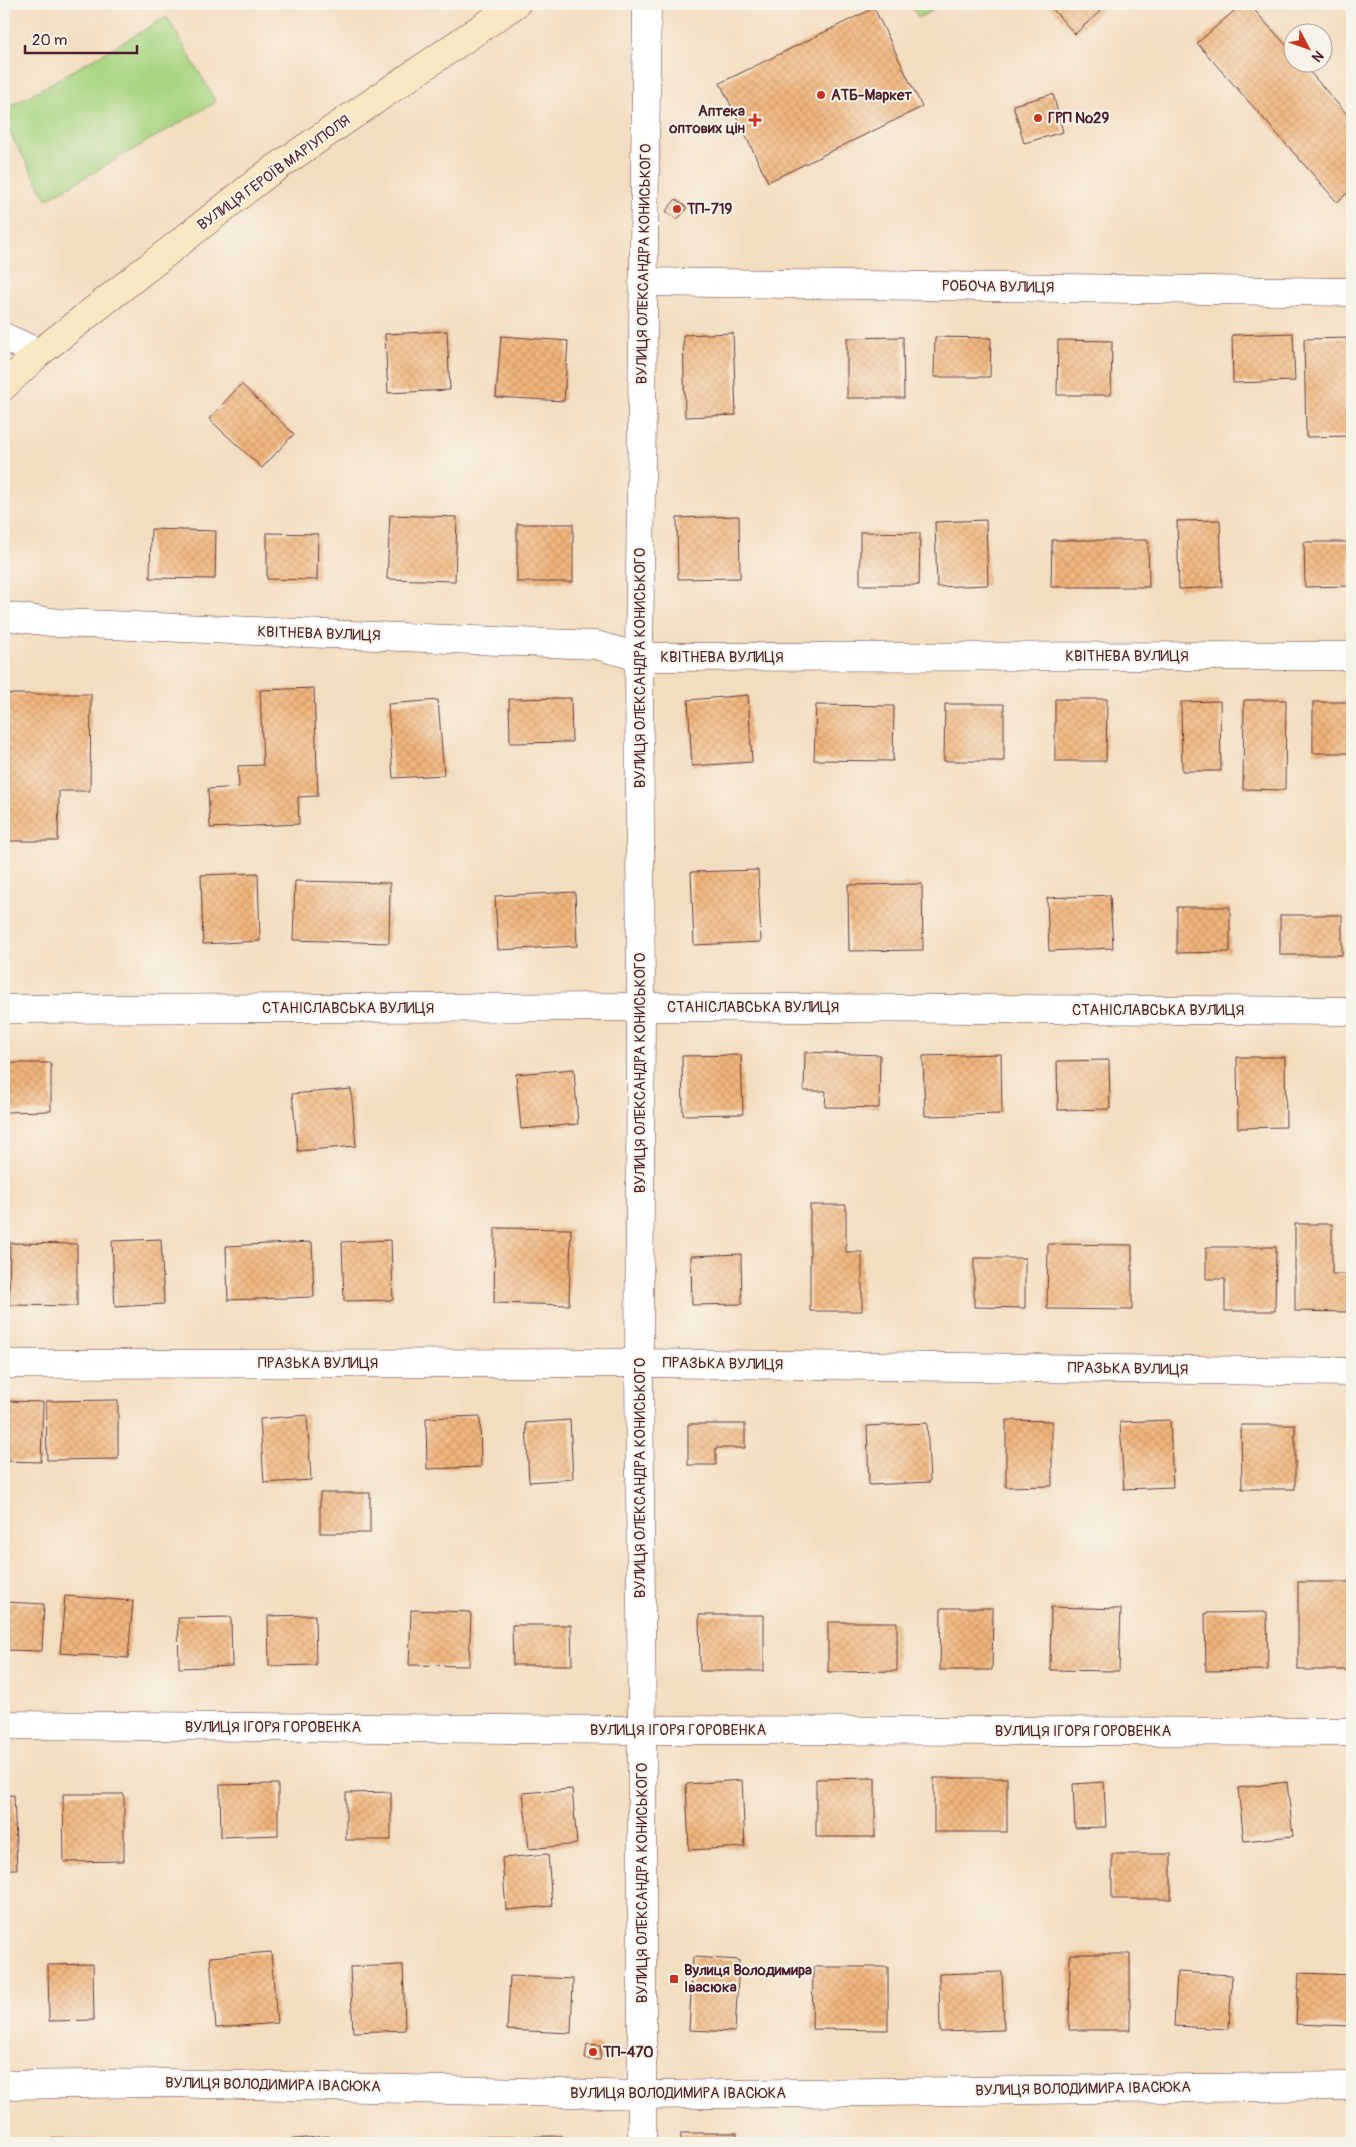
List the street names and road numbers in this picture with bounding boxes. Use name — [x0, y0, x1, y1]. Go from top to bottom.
street label: ВУЛИЦЯ ГЕРОЇВ МАРІУПОЛЯ — [194, 111, 354, 235]
street label: ВУЛИЦЯ ОЛЕКСАНДРА КОНИСЬКОГО — [632, 143, 656, 385]
street label: РОБОЧА ВУЛИЦЯ — [942, 277, 1054, 297]
street label: ВУЛИЦЯ ОЛЕКСАНДРА КОНИСЬКОГО — [631, 548, 650, 788]
street label: КВІТНЕВА ВУЛИЦЯ — [257, 622, 381, 646]
street label: КВІТНЕВА ВУЛИЦЯ — [1065, 647, 1189, 666]
street label: КВІТНЕВА ВУЛИЦЯ — [660, 648, 784, 667]
street label: ВУЛИЦЯ ОЛЕКСАНДРА КОНИСЬКОГО — [631, 953, 650, 1193]
street label: СТАНІСЛАВСЬКА ВУЛИЦЯ — [667, 998, 839, 1017]
street label: СТАНІСЛАВСЬКА ВУЛИЦЯ — [262, 999, 434, 1018]
street label: СТАНІСЛАВСЬКА ВУЛИЦЯ — [1072, 1001, 1244, 1020]
street label: ПРАЗЬКА ВУЛИЦЯ — [663, 1353, 783, 1375]
street label: ПРАЗЬКА ВУЛИЦЯ — [258, 1354, 378, 1373]
street label: ВУЛИЦЯ ОЛЕКСАНДРА КОНИСЬКОГО — [631, 1358, 650, 1598]
street label: ПРАЗЬКА ВУЛИЦЯ — [1068, 1358, 1188, 1380]
street label: ВУЛИЦЯ ІГОРЯ ГОРОВЕНКА — [185, 1718, 361, 1737]
street label: ВУЛИЦЯ ІГОРЯ ГОРОВЕНКА — [590, 1721, 766, 1740]
street label: ВУЛИЦЯ ІГОРЯ ГОРОВЕНКА — [995, 1722, 1171, 1741]
street label: ВУЛИЦЯ ОЛЕКСАНДРА КОНИСЬКОГО — [633, 1763, 652, 2003]
street label: ВУЛИЦЯ ВОЛОДИМИРА ІВАСЮКА — [165, 2074, 381, 2096]
street label: ВУЛИЦЯ ВОЛОДИМИРА ІВАСЮКА — [975, 2078, 1191, 2100]
street label: ВУЛИЦЯ ВОЛОДИМИРА ІВАСЮКА — [570, 2084, 786, 2103]

